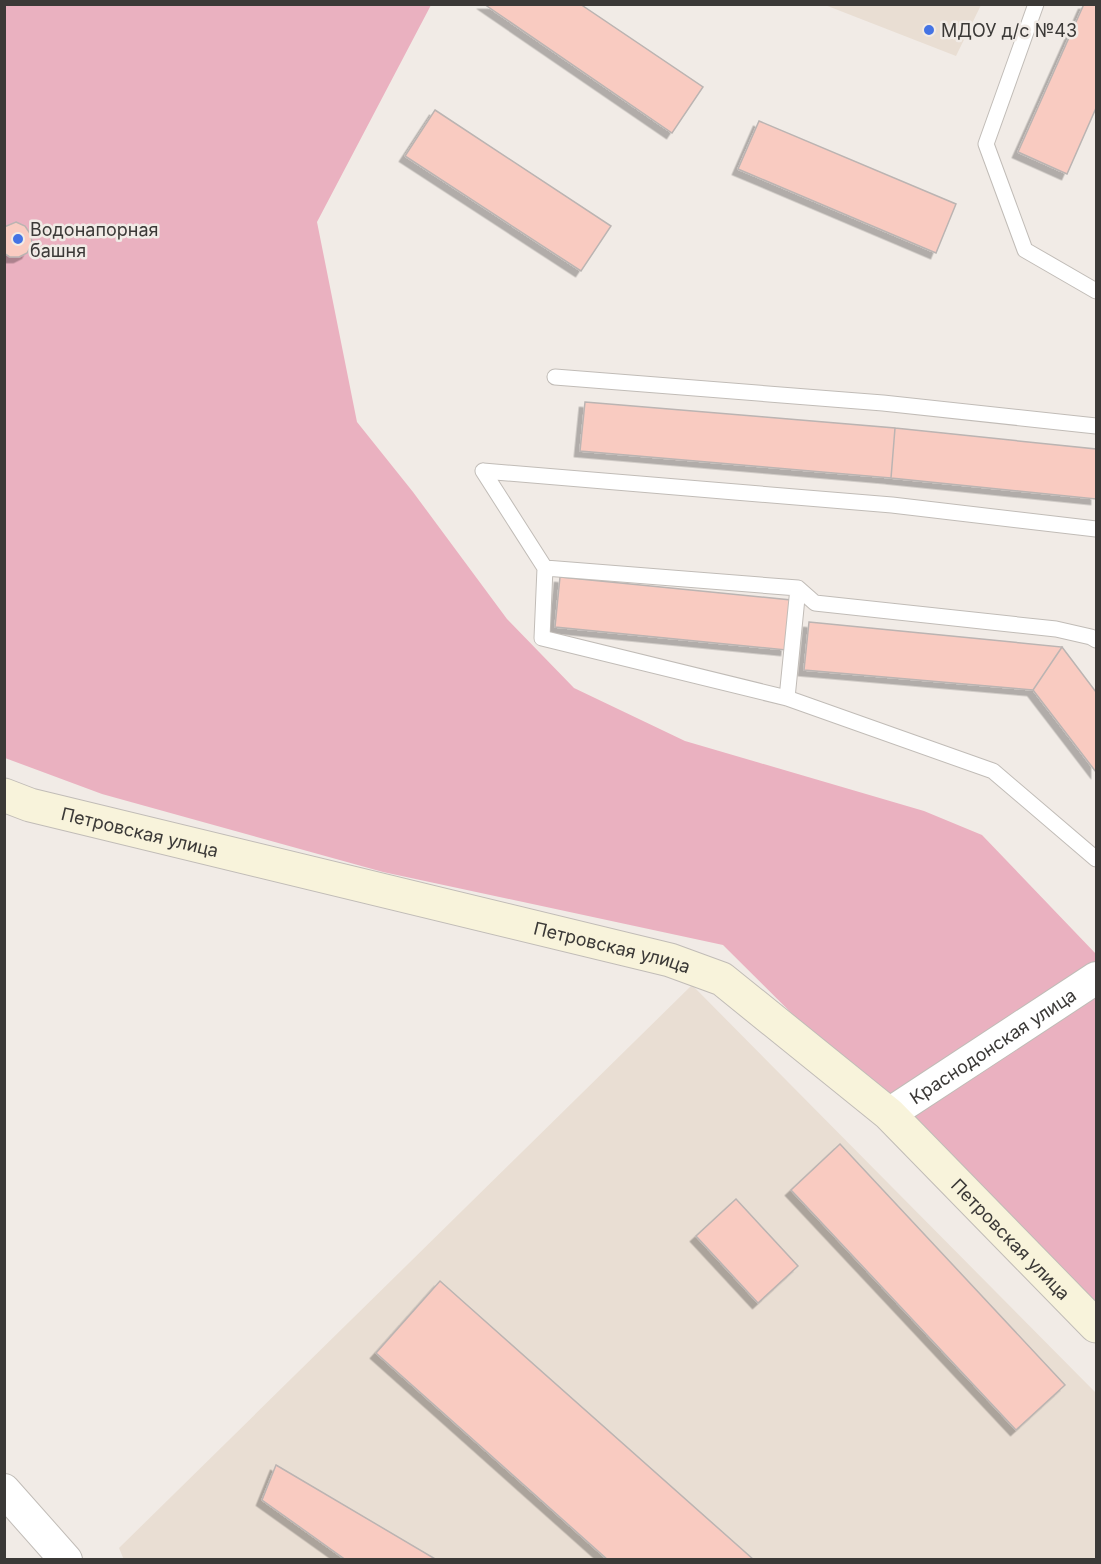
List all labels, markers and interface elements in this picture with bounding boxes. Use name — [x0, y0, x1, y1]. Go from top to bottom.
place label: МДОУ д/с №43 — [941, 20, 1077, 41]
marker: МДОУ д/с №43 — [922, 23, 936, 37]
place label: Водонапорная башня — [30, 219, 159, 261]
marker: Водонапорная башня — [11, 232, 25, 246]
street label: Петровская улица — [59, 802, 221, 861]
street label: Петровская улица — [532, 917, 693, 977]
street label: Краснодонская улица — [906, 984, 1080, 1108]
street label: Петровская улица — [947, 1174, 1075, 1304]

